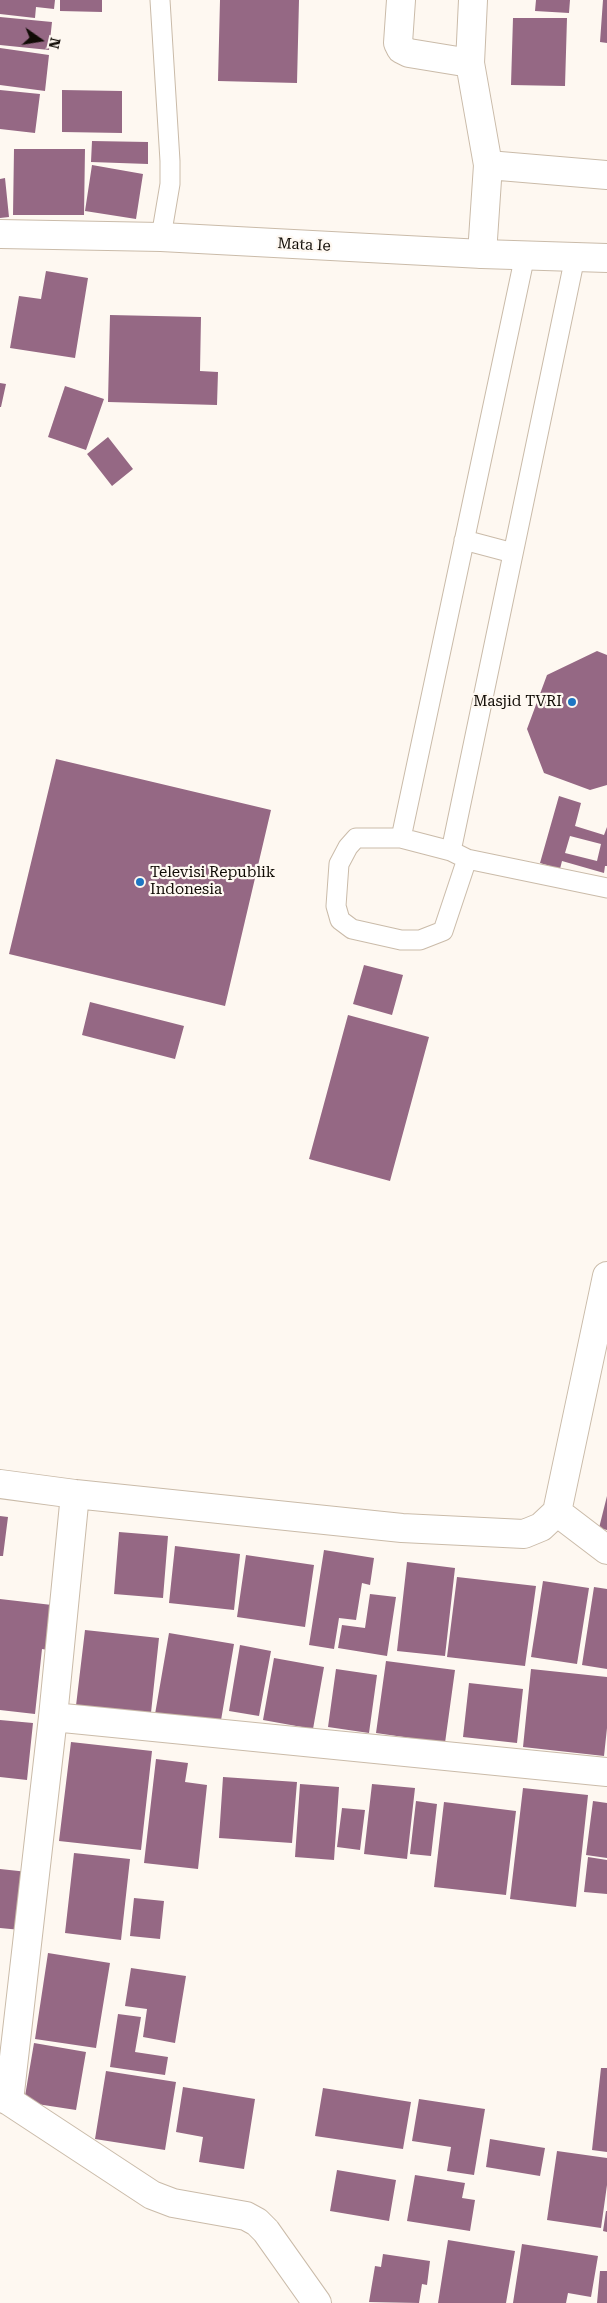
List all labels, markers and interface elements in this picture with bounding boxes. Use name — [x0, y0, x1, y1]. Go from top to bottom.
north arrow — [15, 15, 65, 65]
text: N — [46, 36, 64, 50]
street label: Mata Ie — [277, 235, 331, 255]
place label: Masjid TVRI — [473, 693, 562, 711]
marker: Masjid TVRI — [566, 696, 578, 708]
place label: Televisi Republik Indonesia — [150, 864, 275, 899]
marker: Televisi Republik Indonesia — [134, 876, 146, 888]

